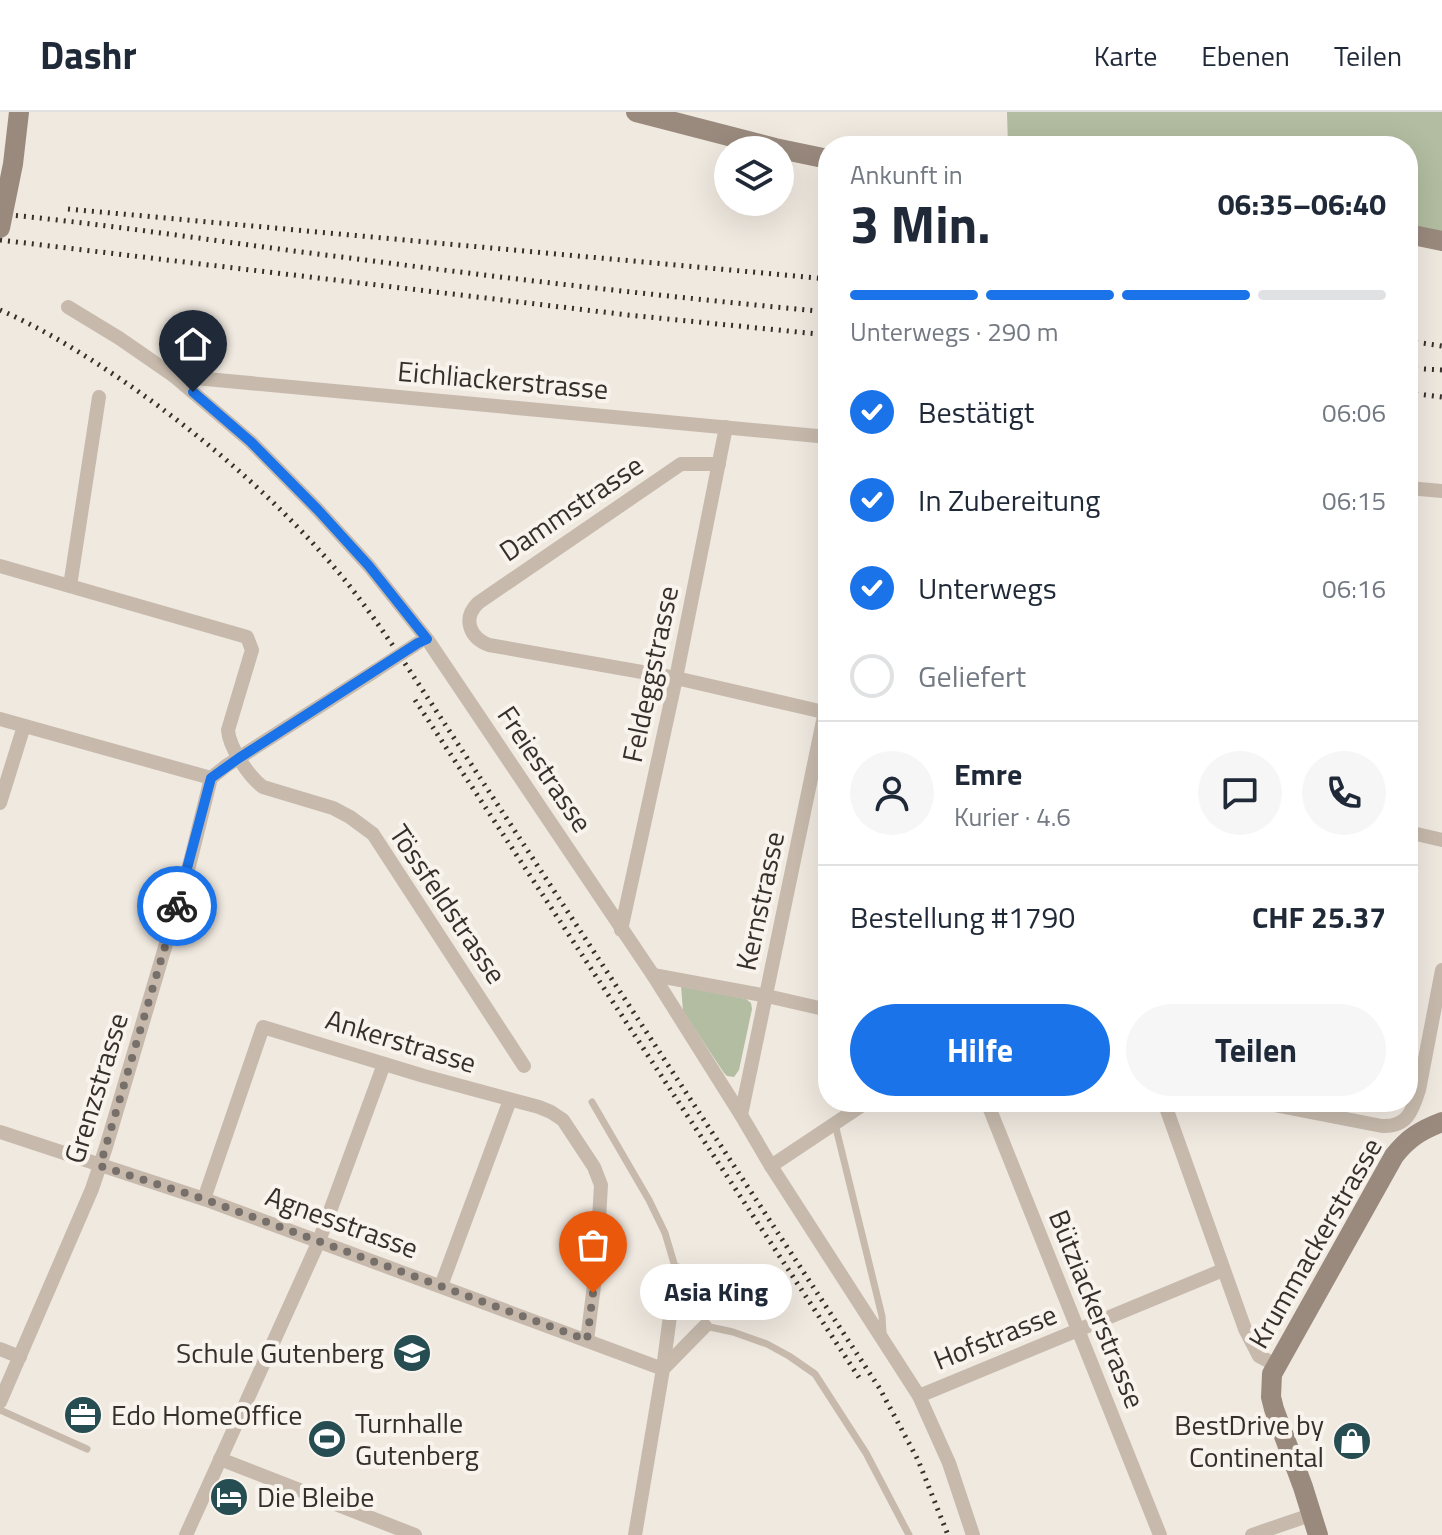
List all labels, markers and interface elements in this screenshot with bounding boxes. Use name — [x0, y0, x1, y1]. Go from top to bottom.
text: Dashr — [40, 26, 137, 84]
text: Karte — [1094, 34, 1157, 77]
text: Ebenen — [1201, 34, 1290, 77]
text: Teilen — [1334, 34, 1402, 77]
map controls — [714, 136, 794, 216]
button: layers — [714, 136, 794, 216]
text: Ankunft in — [850, 155, 963, 194]
text: 06:35–06:40 — [1218, 181, 1386, 227]
text: 3 Min. — [850, 184, 991, 263]
pin — [159, 310, 227, 392]
text: Unterwegs · 290 m — [850, 312, 1058, 351]
icon: home — [171, 322, 215, 366]
street label: Eichliackerstrasse — [396, 349, 610, 410]
text: Bestätigt — [918, 389, 1034, 435]
icon: check — [850, 390, 894, 434]
text: 06:06 — [1322, 393, 1386, 432]
street label: Dammstrasse — [490, 443, 651, 572]
text: In Zubereitung — [918, 477, 1101, 523]
icon: check — [850, 478, 894, 522]
text: 06:15 — [1322, 481, 1386, 520]
text: Unterwegs — [918, 565, 1057, 611]
icon: check — [850, 566, 894, 610]
text: 06:16 — [1322, 569, 1386, 608]
street label: Feldeggstrasse — [610, 582, 689, 766]
text: Geliefert — [918, 653, 1026, 699]
street label: Freiestrasse — [487, 697, 604, 841]
button: person — [850, 751, 934, 835]
text: Emre — [954, 751, 1022, 797]
button: chat — [1198, 751, 1282, 835]
button: phone — [1302, 751, 1386, 835]
text: Kurier · 4.6 — [954, 797, 1071, 836]
street label: Tössfeldstrasse — [379, 815, 518, 992]
street label: Kernstrasse — [724, 827, 795, 974]
courier — [137, 866, 217, 946]
icon: bike — [155, 884, 199, 928]
text: Bestellung #1790 — [850, 894, 1075, 940]
text: CHF 25.37 — [1252, 894, 1386, 940]
street label: Ankerstrasse — [321, 997, 482, 1084]
button: Hilfe — [850, 1004, 1110, 1096]
button: Teilen — [1126, 1004, 1386, 1096]
street label: Grenzstrasse — [52, 1007, 139, 1168]
street label: Krummackerstrasse — [1237, 1129, 1392, 1356]
street label: Agnesstrasse — [260, 1174, 425, 1269]
street label: Bütziackerstrasse — [1038, 1203, 1157, 1415]
pin — [559, 1211, 627, 1293]
icon: bag — [571, 1223, 615, 1267]
callout: Asia King — [641, 1265, 793, 1321]
text: Asia King — [664, 1272, 768, 1311]
street label: Hofstrasse — [927, 1292, 1063, 1381]
place label: Schule Gutenberg — [176, 1331, 384, 1374]
school or university icon: Schule Gutenberg — [391, 1332, 433, 1374]
place label: Edo HomeOffice — [111, 1393, 302, 1436]
office icon: Edo HomeOffice — [62, 1394, 104, 1436]
place label: Turnhalle Gutenberg — [355, 1401, 479, 1476]
place label: BestDrive by Continental — [1174, 1403, 1324, 1478]
sports icon: Turnhalle Gutenberg — [306, 1418, 348, 1460]
shop icon: BestDrive by Continental — [1331, 1420, 1373, 1462]
place label: Die Bleibe — [257, 1475, 374, 1518]
hotel icon: Die Bleibe — [208, 1476, 250, 1518]

